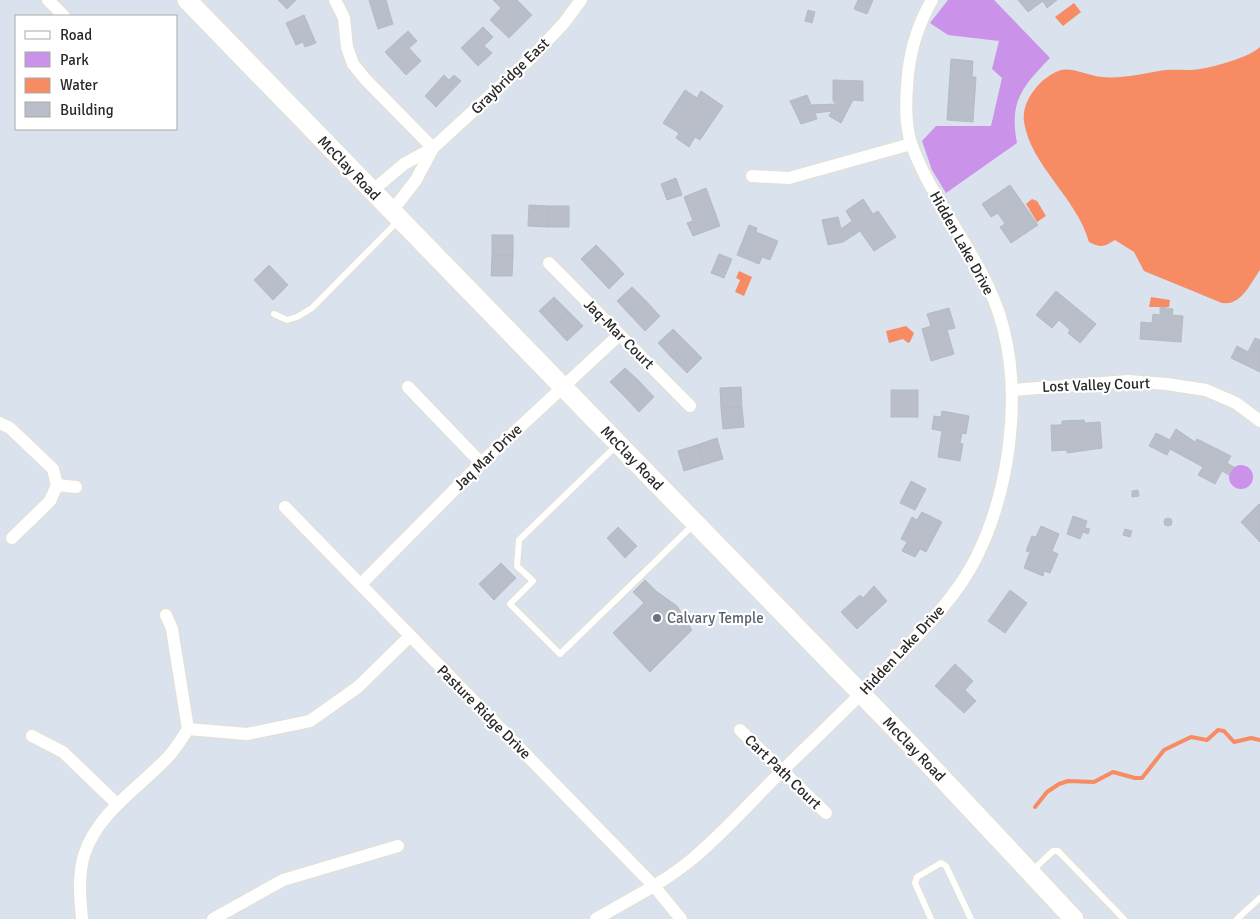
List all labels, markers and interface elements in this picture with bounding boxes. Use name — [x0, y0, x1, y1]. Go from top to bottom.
legend — [15, 15, 178, 130]
text: Road — [60, 26, 92, 44]
street label: Graybridge East — [467, 34, 553, 118]
text: Park — [60, 51, 89, 69]
text: Water — [60, 76, 98, 94]
text: Building — [60, 101, 114, 119]
street label: McClay Road — [314, 132, 384, 204]
street label: Hidden Lake Drive — [926, 188, 998, 298]
street label: Jaq-Mar Court — [580, 295, 658, 373]
street label: Lost Valley Court — [1042, 374, 1150, 396]
street label: Jaq Mar Drive — [450, 420, 526, 494]
street label: McClay Road — [597, 422, 667, 494]
street label: Hidden Lake Drive — [856, 601, 948, 699]
place label: Calvary Temple — [667, 609, 764, 627]
marker: Calvary Temple — [651, 612, 663, 624]
street label: Pasture Ridge Drive — [433, 661, 535, 763]
street label: McClay Road — [879, 713, 949, 785]
street label: Cart Path Court — [741, 731, 825, 813]

